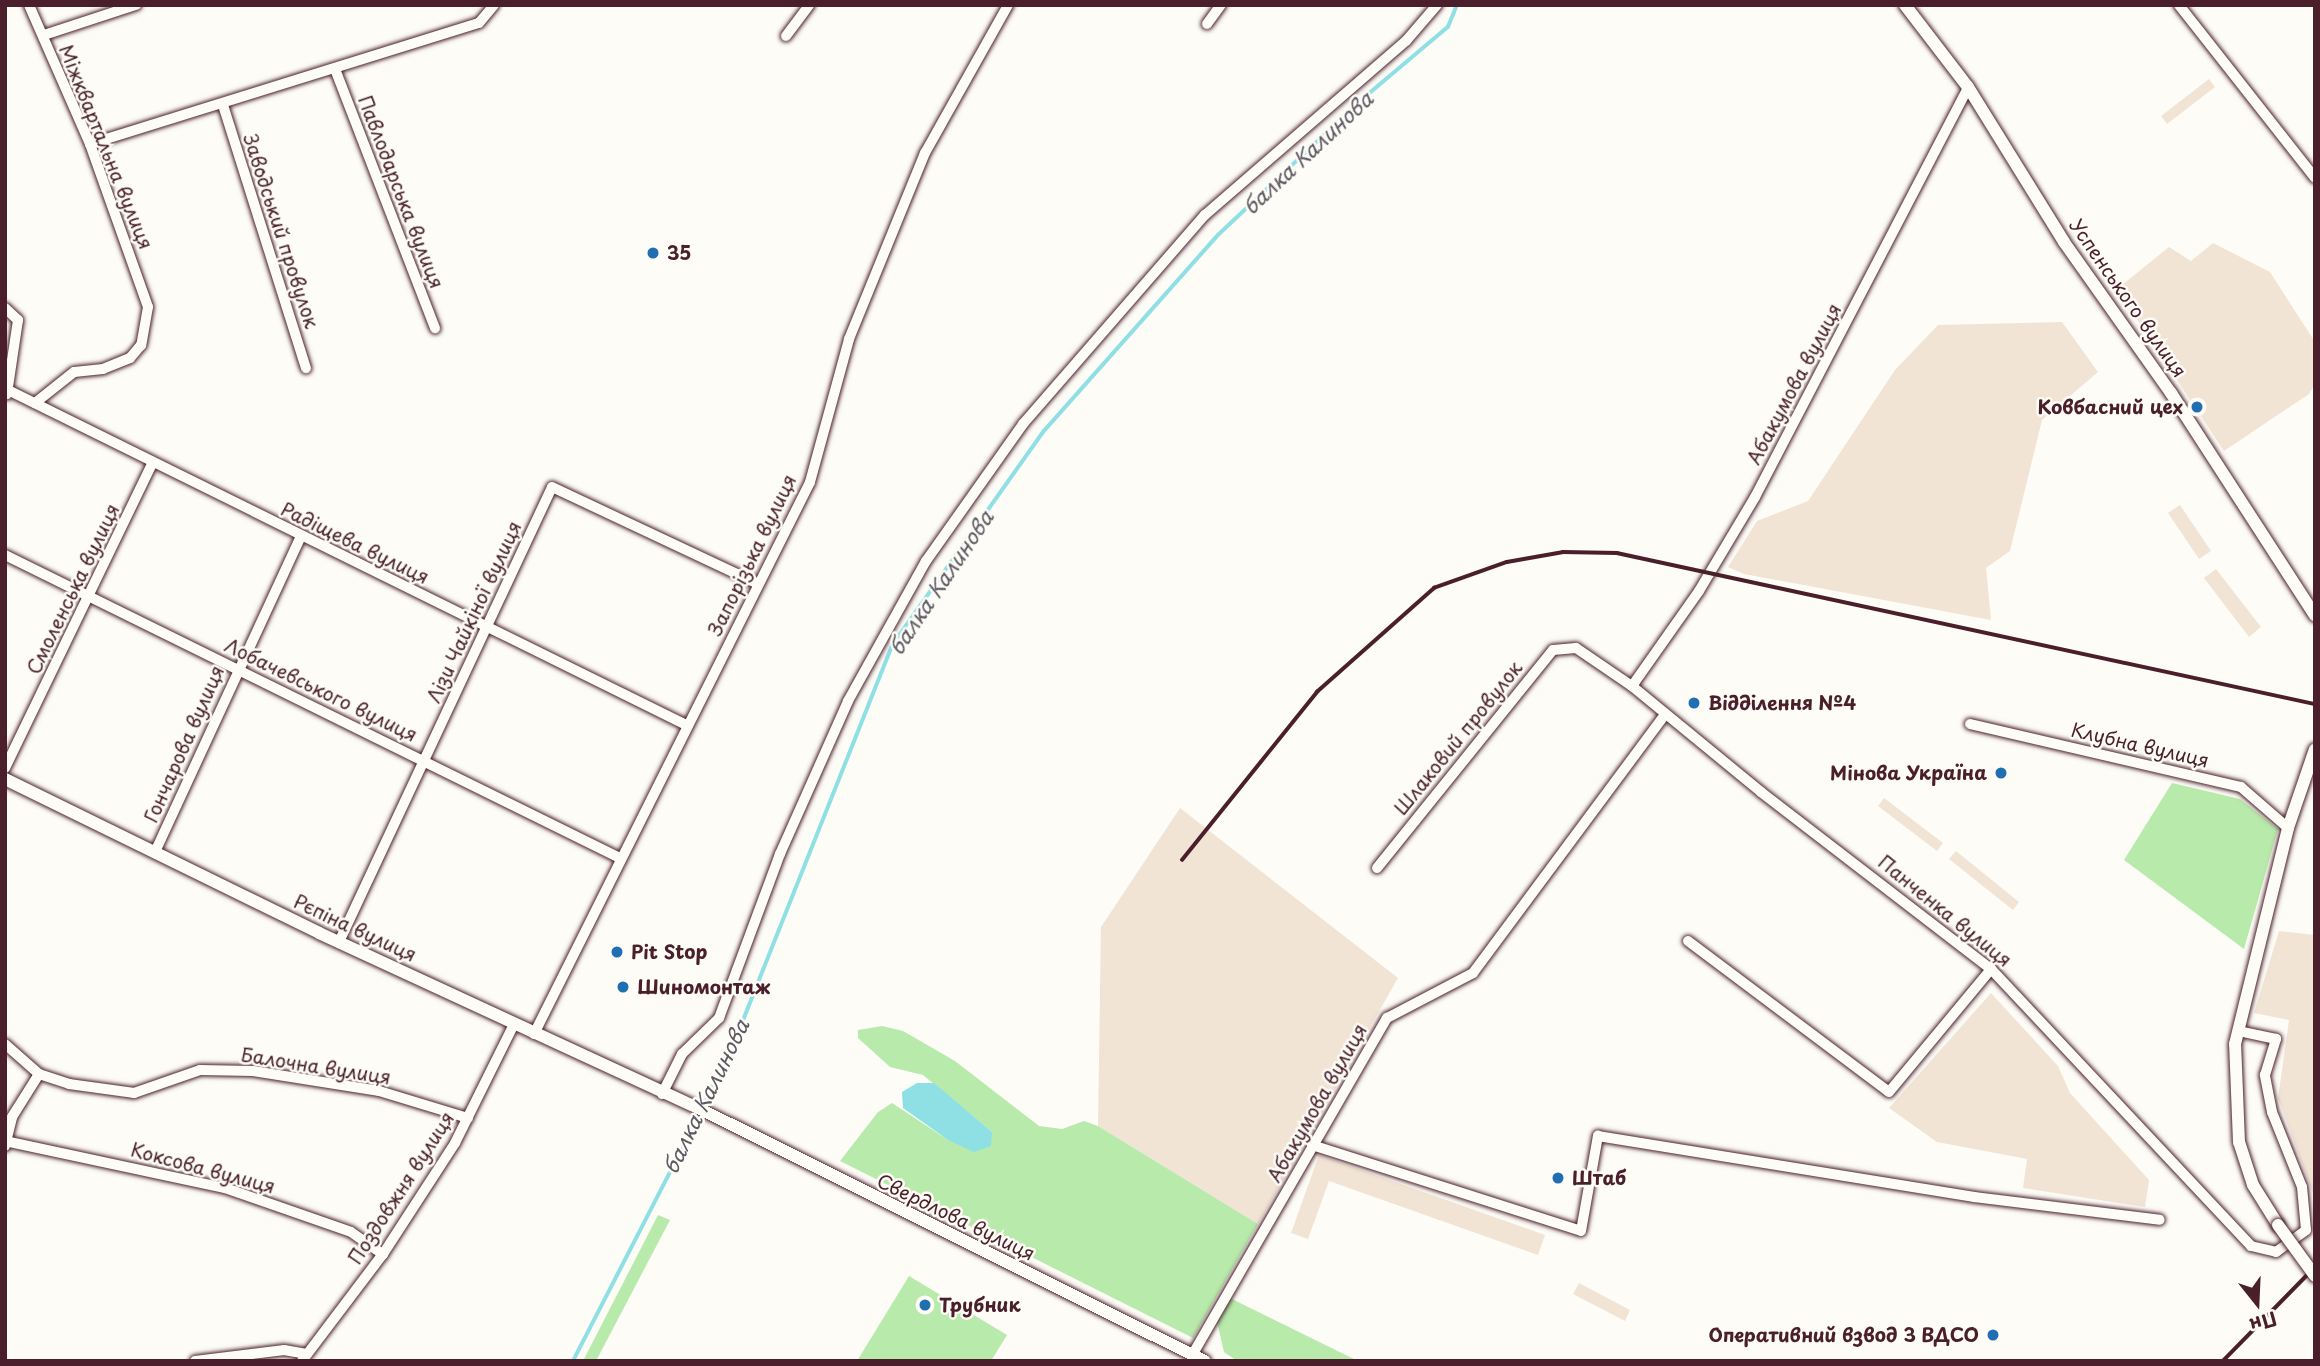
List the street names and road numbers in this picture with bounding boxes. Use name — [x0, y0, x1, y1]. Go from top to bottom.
street label: Міжквартальна вулиця — [54, 41, 158, 253]
street label: Павлодарська вулиця — [354, 92, 448, 292]
street label: Заводський провулок — [239, 131, 323, 331]
street label: Успенського вулиця — [2065, 214, 2191, 382]
street label: Абакумова вулиця — [1742, 299, 1846, 469]
street label: Запорізька вулиця — [703, 470, 801, 640]
street label: Радіщева вулиця — [277, 497, 433, 589]
street label: Смоленська вулиця — [22, 500, 124, 678]
street label: Лізи Чайкіної вулиця — [422, 517, 526, 707]
street label: Лобачевського вулиця — [221, 633, 421, 747]
street label: Шлаковий провулок — [1389, 657, 1527, 819]
street label: Гончарова вулиця — [139, 662, 229, 826]
street label: Клубна вулиця — [2068, 718, 2212, 772]
street label: Панченка вулиця — [1873, 850, 2017, 972]
street label: Рєпіна вулиця — [289, 889, 421, 967]
street label: Абакумова вулиця — [1262, 1020, 1372, 1186]
street label: Балочна вулиця — [239, 1043, 393, 1089]
street label: Поздовжня вулиця — [343, 1107, 459, 1269]
street label: Коксова вулиця — [128, 1138, 278, 1198]
street label: Свердлова вулиця — [873, 1169, 1039, 1265]

